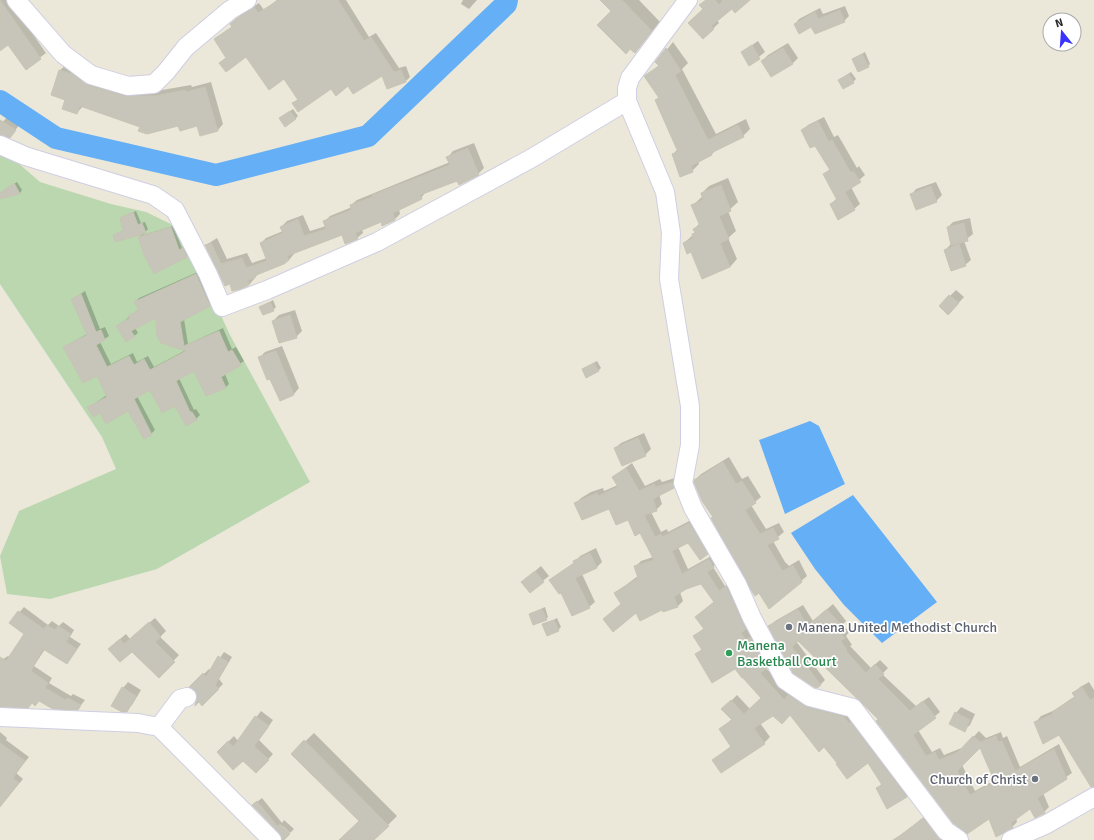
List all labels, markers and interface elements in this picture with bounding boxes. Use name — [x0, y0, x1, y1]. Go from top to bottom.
north arrow — [1042, 12, 1082, 52]
text: N — [1054, 16, 1065, 30]
place label: Manena United Methodist Church — [797, 619, 997, 636]
marker: Manena United Methodist Church — [784, 622, 794, 632]
place label: Manena Basketball Court — [737, 637, 837, 670]
marker: Manena Basketball Court — [724, 648, 734, 658]
place label: Church of Christ — [930, 771, 1027, 788]
marker: Church of Christ — [1030, 774, 1040, 784]

